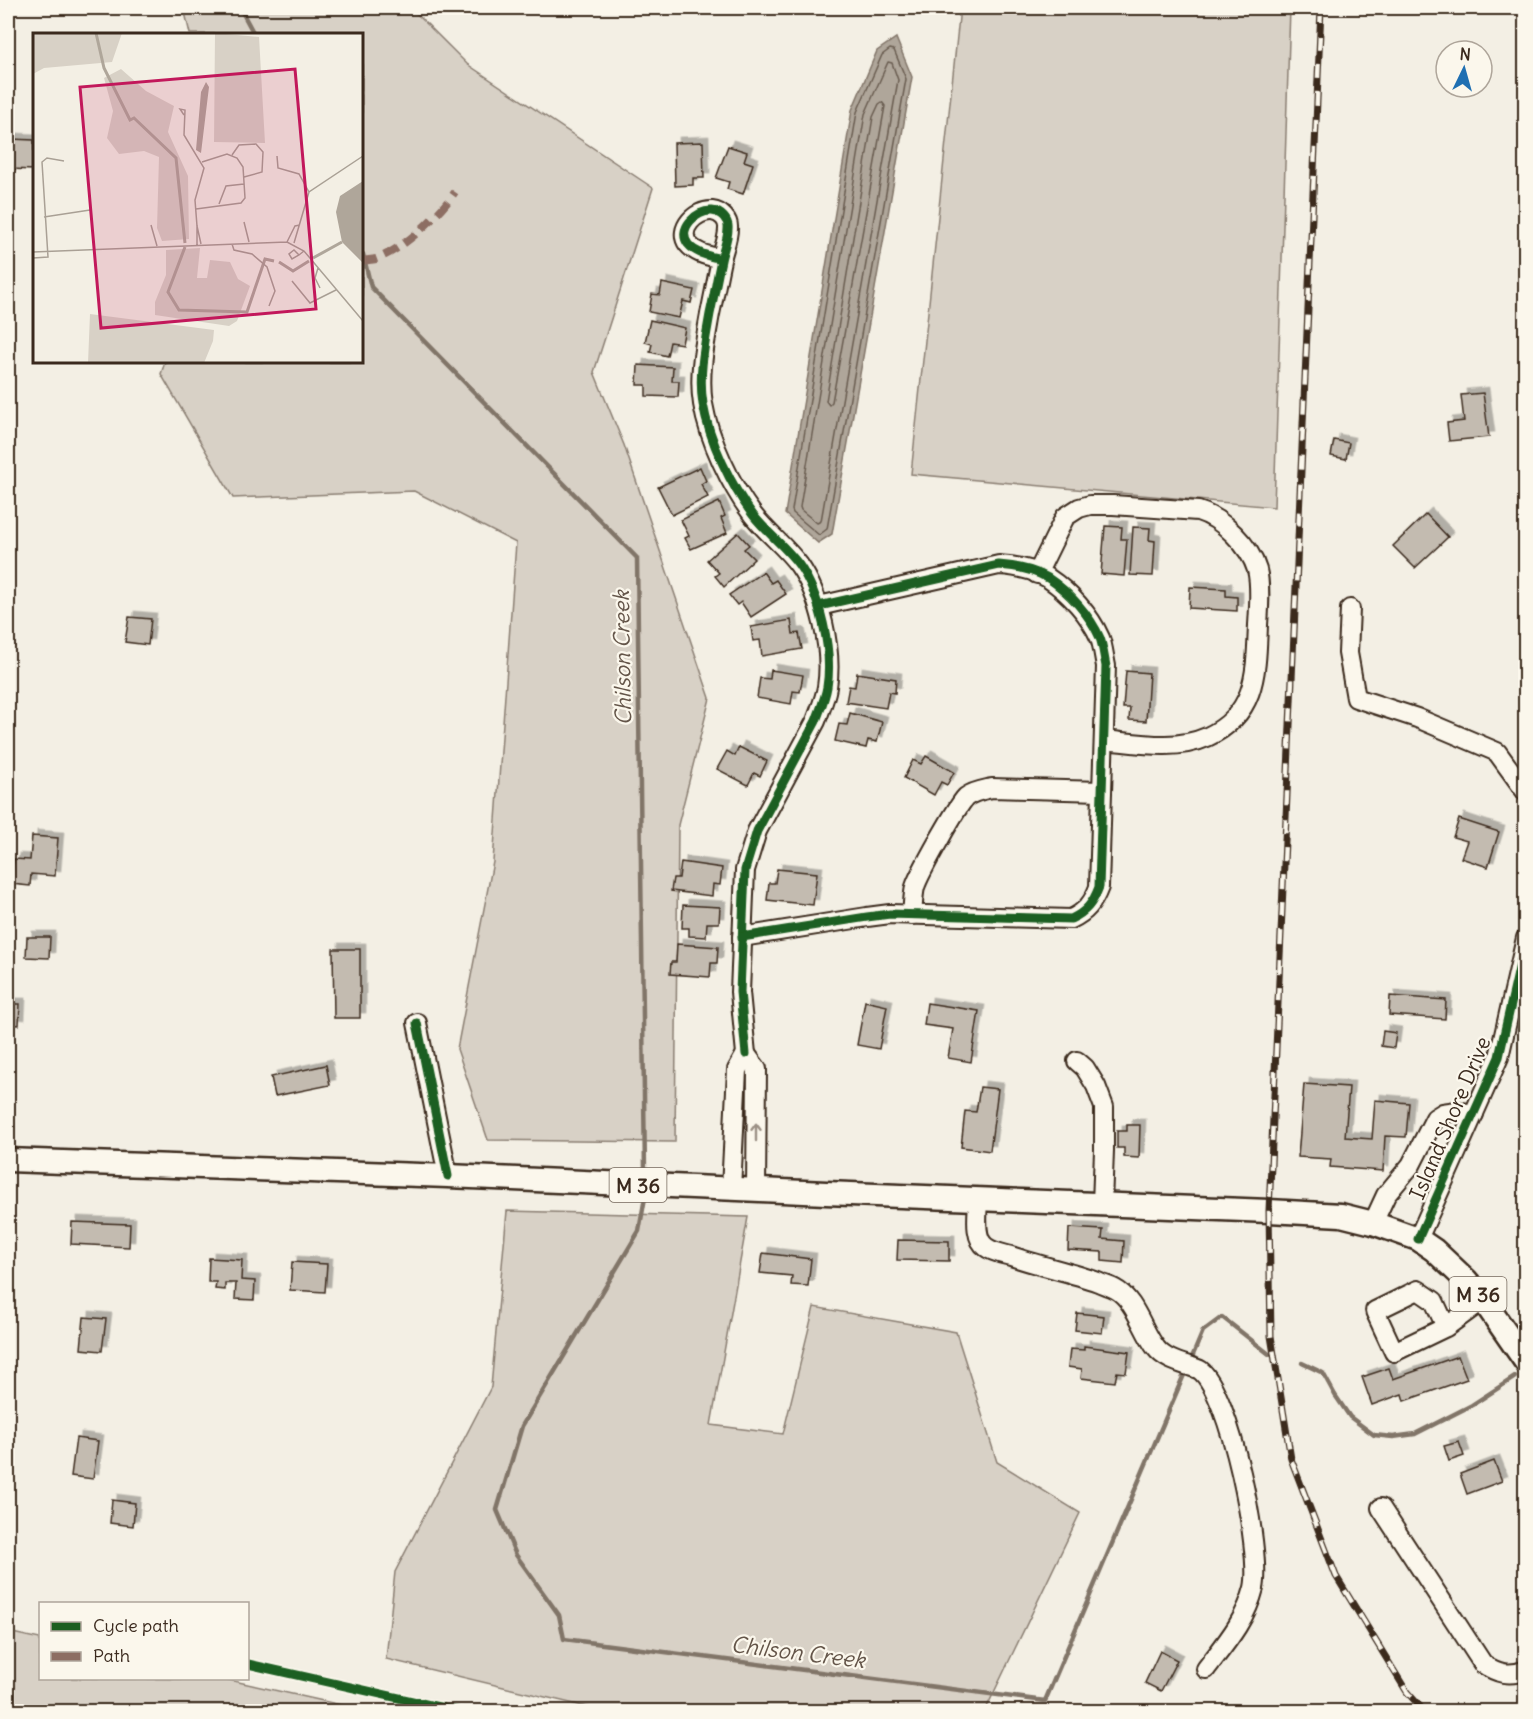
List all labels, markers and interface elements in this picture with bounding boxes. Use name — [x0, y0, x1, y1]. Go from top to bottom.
inset map — [33, 33, 363, 363]
north arrow — [1434, 39, 1494, 99]
text: N — [1459, 44, 1472, 65]
water label: Chilson Creek — [607, 589, 637, 726]
street label: Island Shore Drive — [1403, 1032, 1497, 1204]
one-way arrow — [750, 1122, 762, 1142]
road number: M 36 — [610, 1168, 666, 1202]
road number: M 36 — [1450, 1277, 1506, 1311]
legend — [39, 1602, 249, 1680]
text: Cycle path — [93, 1614, 179, 1637]
water label: Chilson Creek — [729, 1630, 868, 1674]
text: Path — [93, 1644, 130, 1667]

